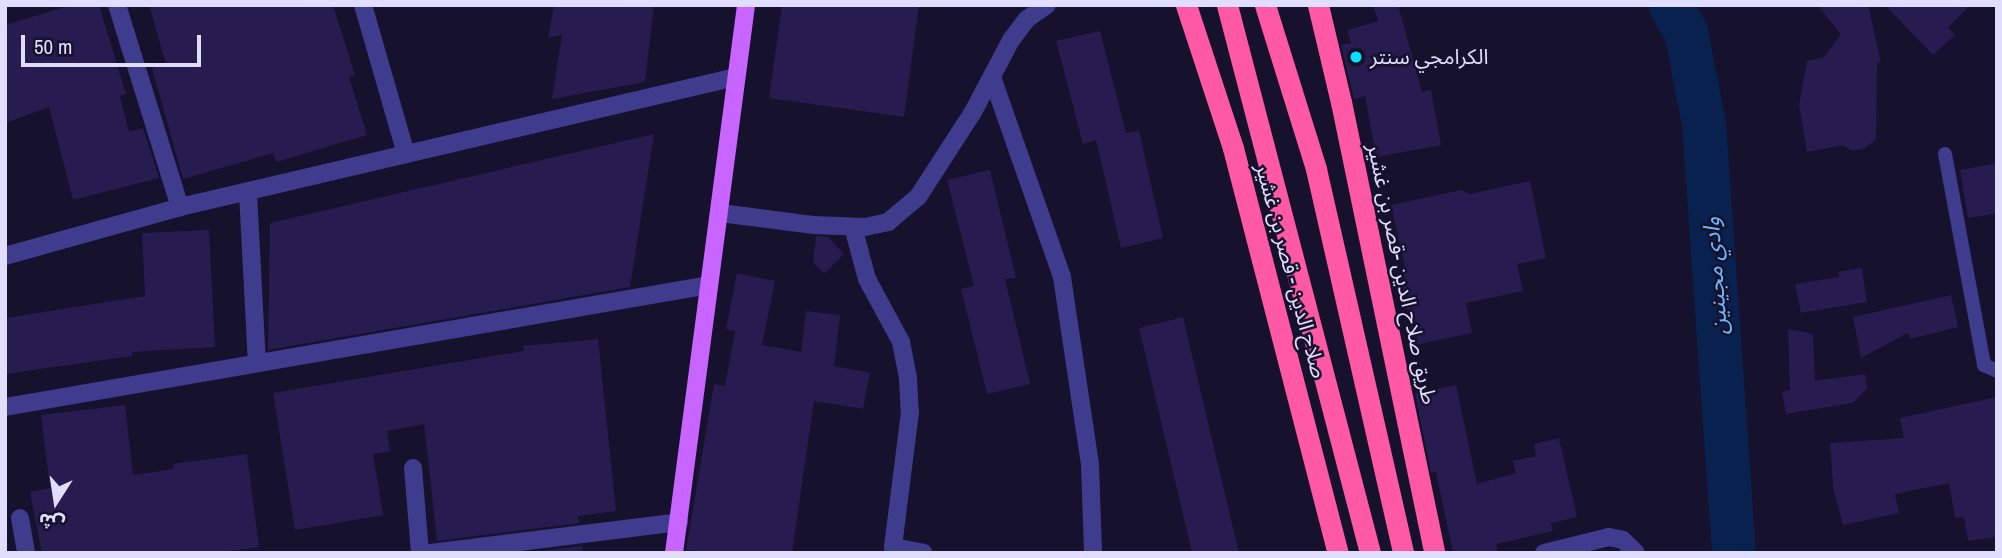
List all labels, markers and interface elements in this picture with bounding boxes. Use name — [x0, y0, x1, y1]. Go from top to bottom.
scale bar — [24, 21, 205, 65]
text: 50 m — [34, 32, 72, 61]
place label: الكرامجي سنتر — [1370, 44, 1488, 70]
marker: الكرامجي سنتر — [1348, 49, 1364, 65]
street label: طريق صلاح الدين -قصر بن غشير — [1362, 141, 1442, 407]
street label: صلاح الدين - قصر بن غشير — [1250, 161, 1332, 381]
water label: وادي مجينين — [1697, 216, 1733, 336]
north arrow — [21, 467, 91, 537]
text: ش — [36, 507, 67, 538]

